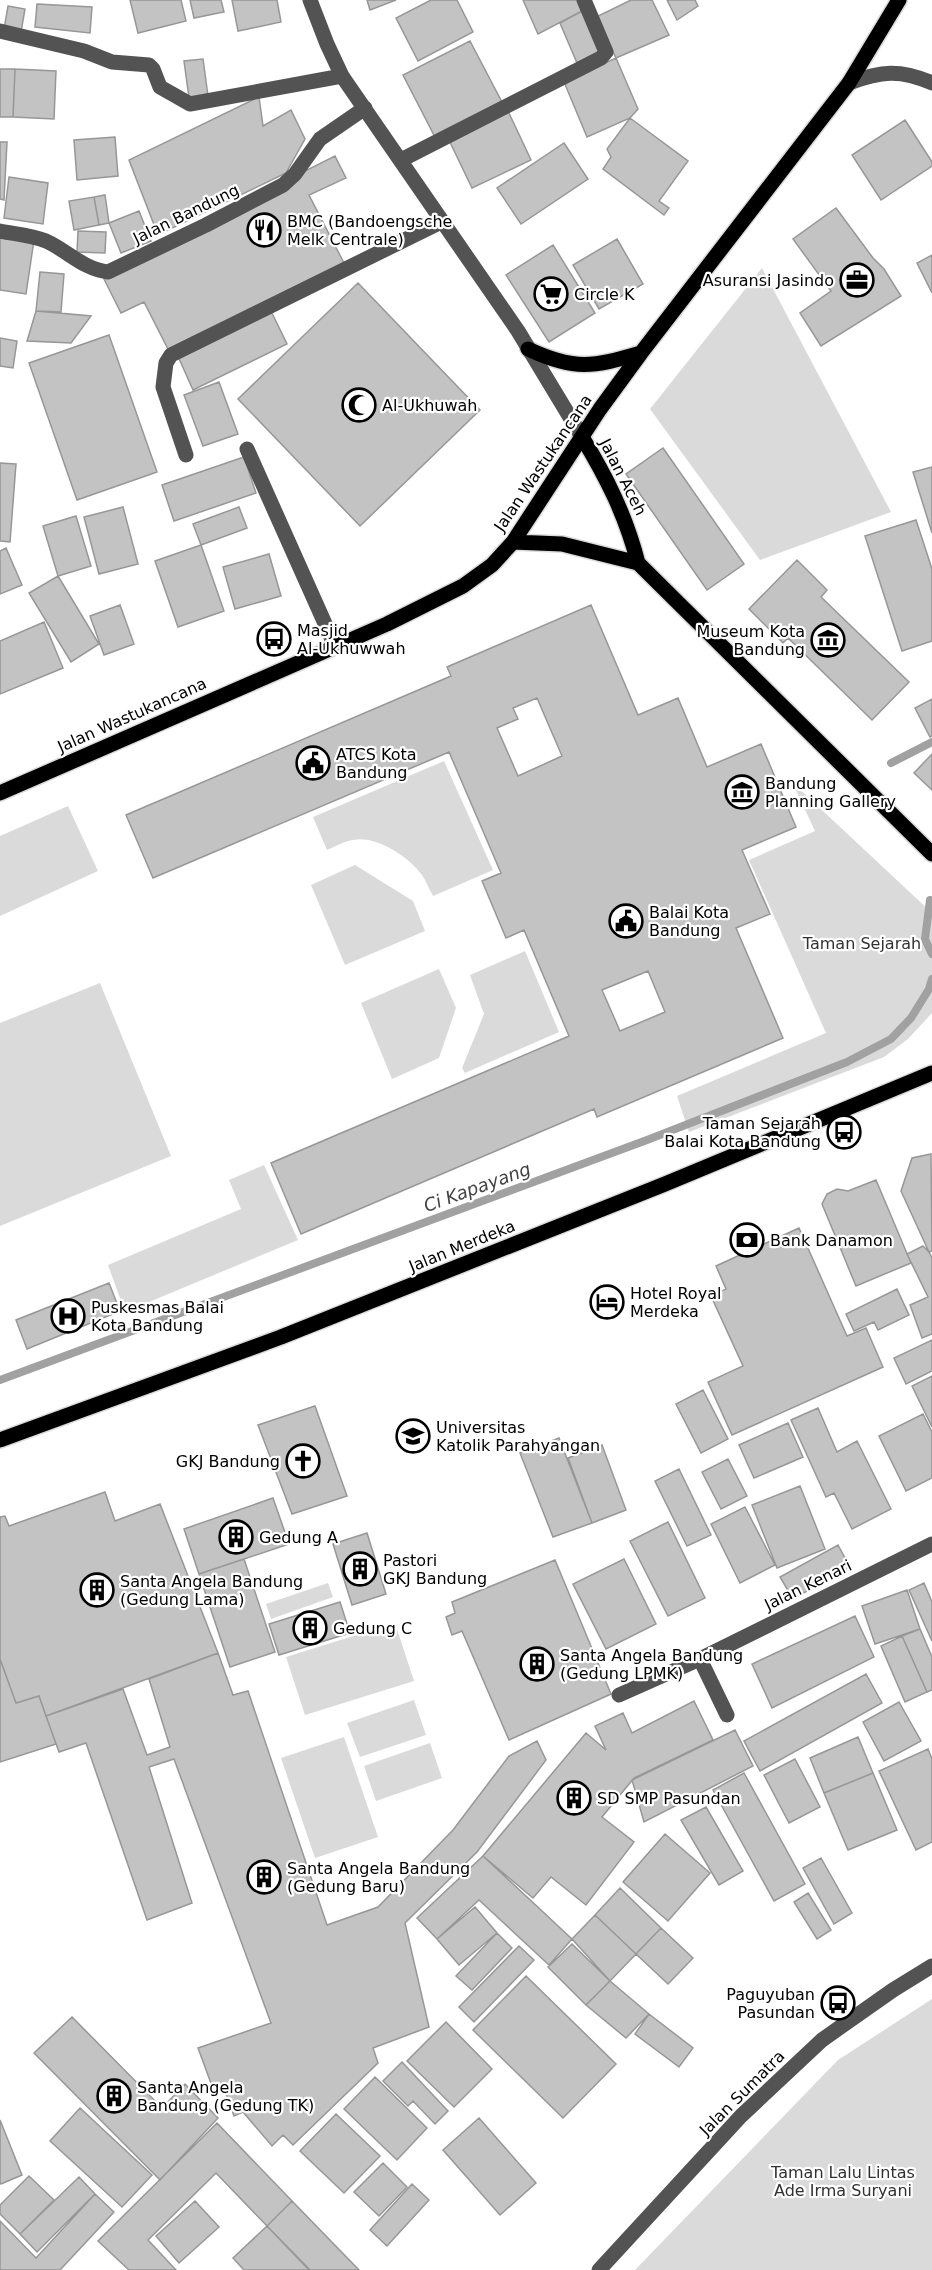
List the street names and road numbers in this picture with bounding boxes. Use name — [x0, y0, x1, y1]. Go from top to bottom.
street label: Jalan Bandung — [129, 180, 242, 248]
street label: Jalan Wastukancana — [490, 391, 596, 536]
street label: Jalan Aceh — [595, 435, 650, 518]
street label: Jalan Wastukancana — [54, 674, 209, 757]
street label: Jalan Merdeka — [405, 1216, 518, 1276]
street label: Jalan Kenari — [760, 1556, 855, 1615]
street label: Jalan Sumatra — [695, 2047, 788, 2140]

